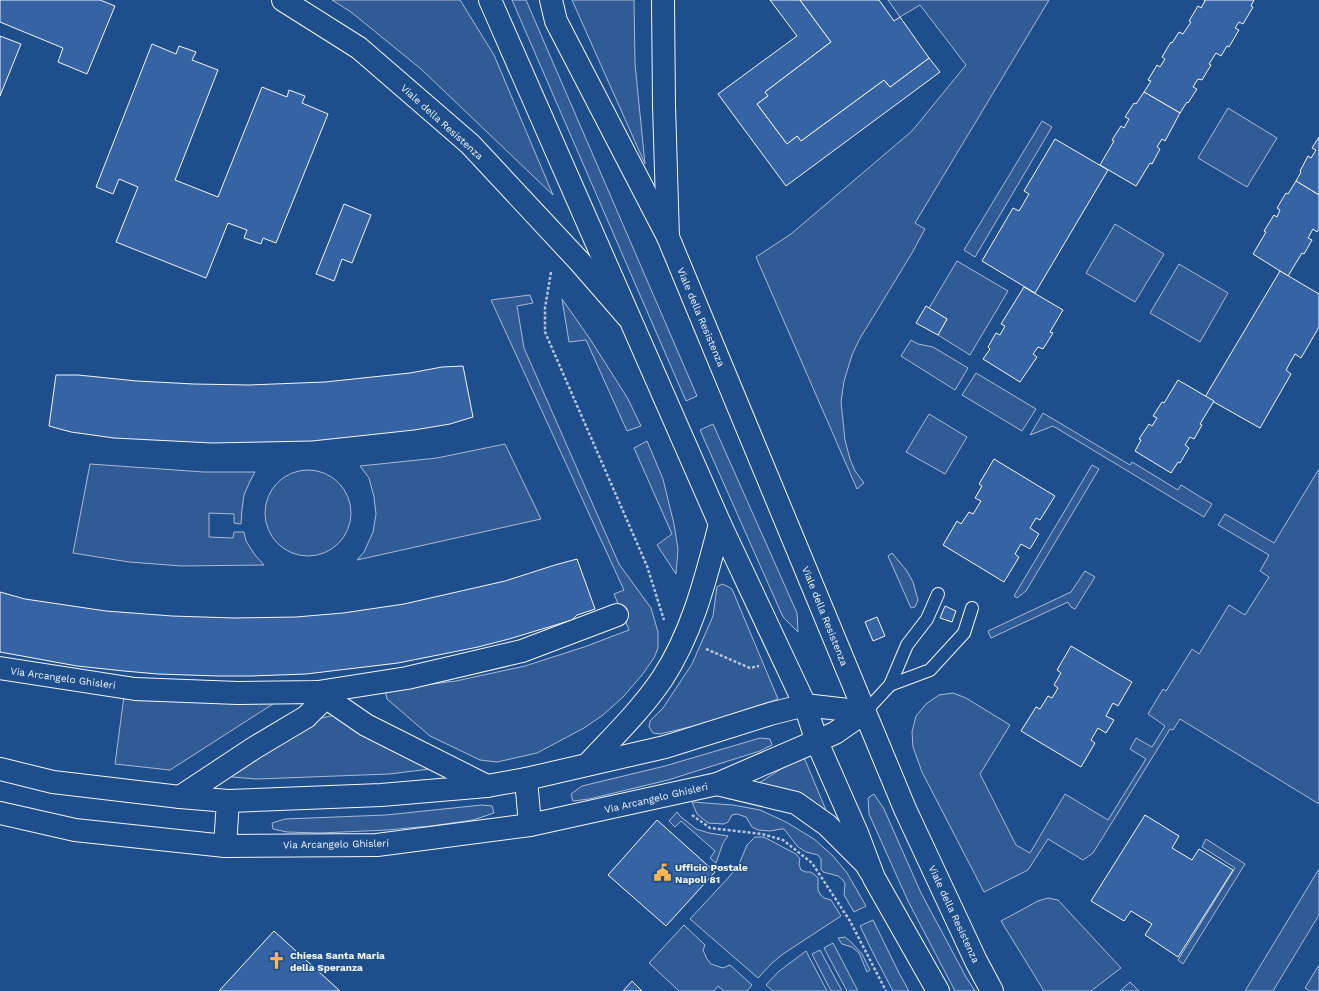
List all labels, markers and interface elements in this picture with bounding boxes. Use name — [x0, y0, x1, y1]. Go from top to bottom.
street label: Viale della Resistenza — [399, 82, 486, 162]
street label: Viale della Resistenza — [675, 266, 727, 369]
street label: Viale della Resistenza — [800, 565, 850, 668]
street label: Via Arcangelo Ghisleri — [10, 665, 116, 691]
street label: Via Arcangelo Ghisleri — [603, 781, 709, 815]
street label: Via Arcangelo Ghisleri — [283, 838, 389, 850]
place label: Ufficio Postale Napoli 81 — [675, 862, 748, 885]
public building icon: Ufficio Postale Napoli 81 — [652, 863, 672, 883]
street label: Viale della Resistenza — [926, 863, 982, 965]
place label: Chiesa Santa Maria della Speranza — [290, 950, 385, 973]
church icon: Chiesa Santa Maria della Speranza — [267, 951, 287, 971]

